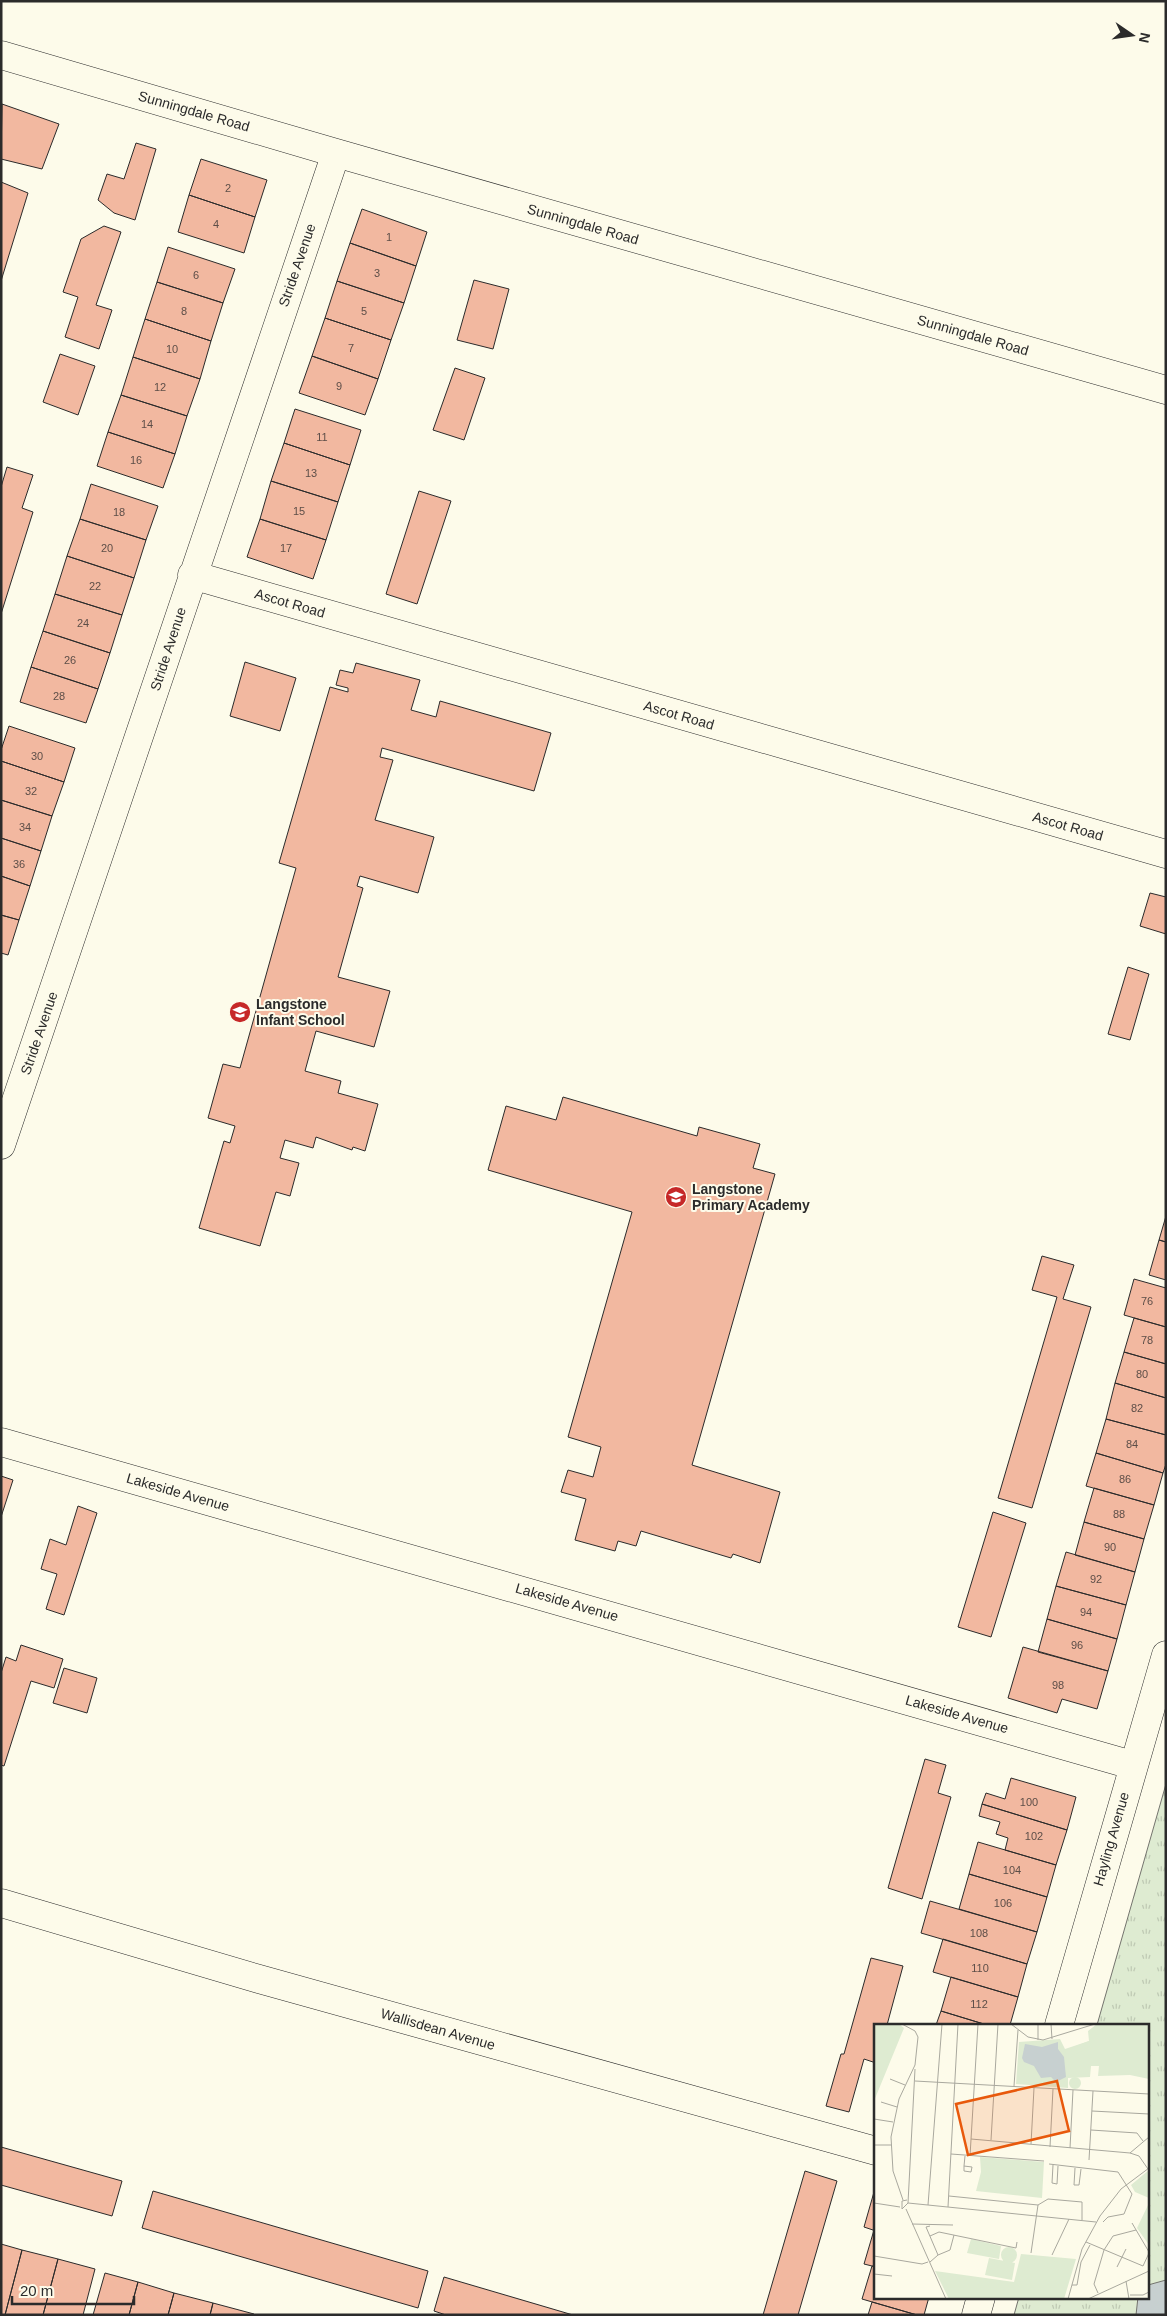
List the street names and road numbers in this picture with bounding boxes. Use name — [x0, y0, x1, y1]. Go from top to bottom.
street label: Sunningdale Road — [136, 87, 252, 135]
street label: Sunningdale Road — [525, 200, 641, 248]
street label: Stride Avenue — [275, 221, 319, 309]
street label: Sunningdale Road — [915, 311, 1031, 359]
street label: Ascot Road — [253, 585, 327, 621]
street label: Stride Avenue — [147, 605, 189, 693]
street label: Ascot Road — [642, 697, 716, 733]
street label: Ascot Road — [1031, 808, 1105, 844]
street label: Stride Avenue — [17, 989, 61, 1077]
street label: Lakeside Avenue — [125, 1470, 232, 1514]
street label: Lakeside Avenue — [514, 1580, 621, 1624]
street label: Lakeside Avenue — [904, 1692, 1011, 1736]
street label: Hayling Avenue — [1090, 1790, 1132, 1888]
street label: Wallisdean Avenue — [379, 2005, 497, 2053]

